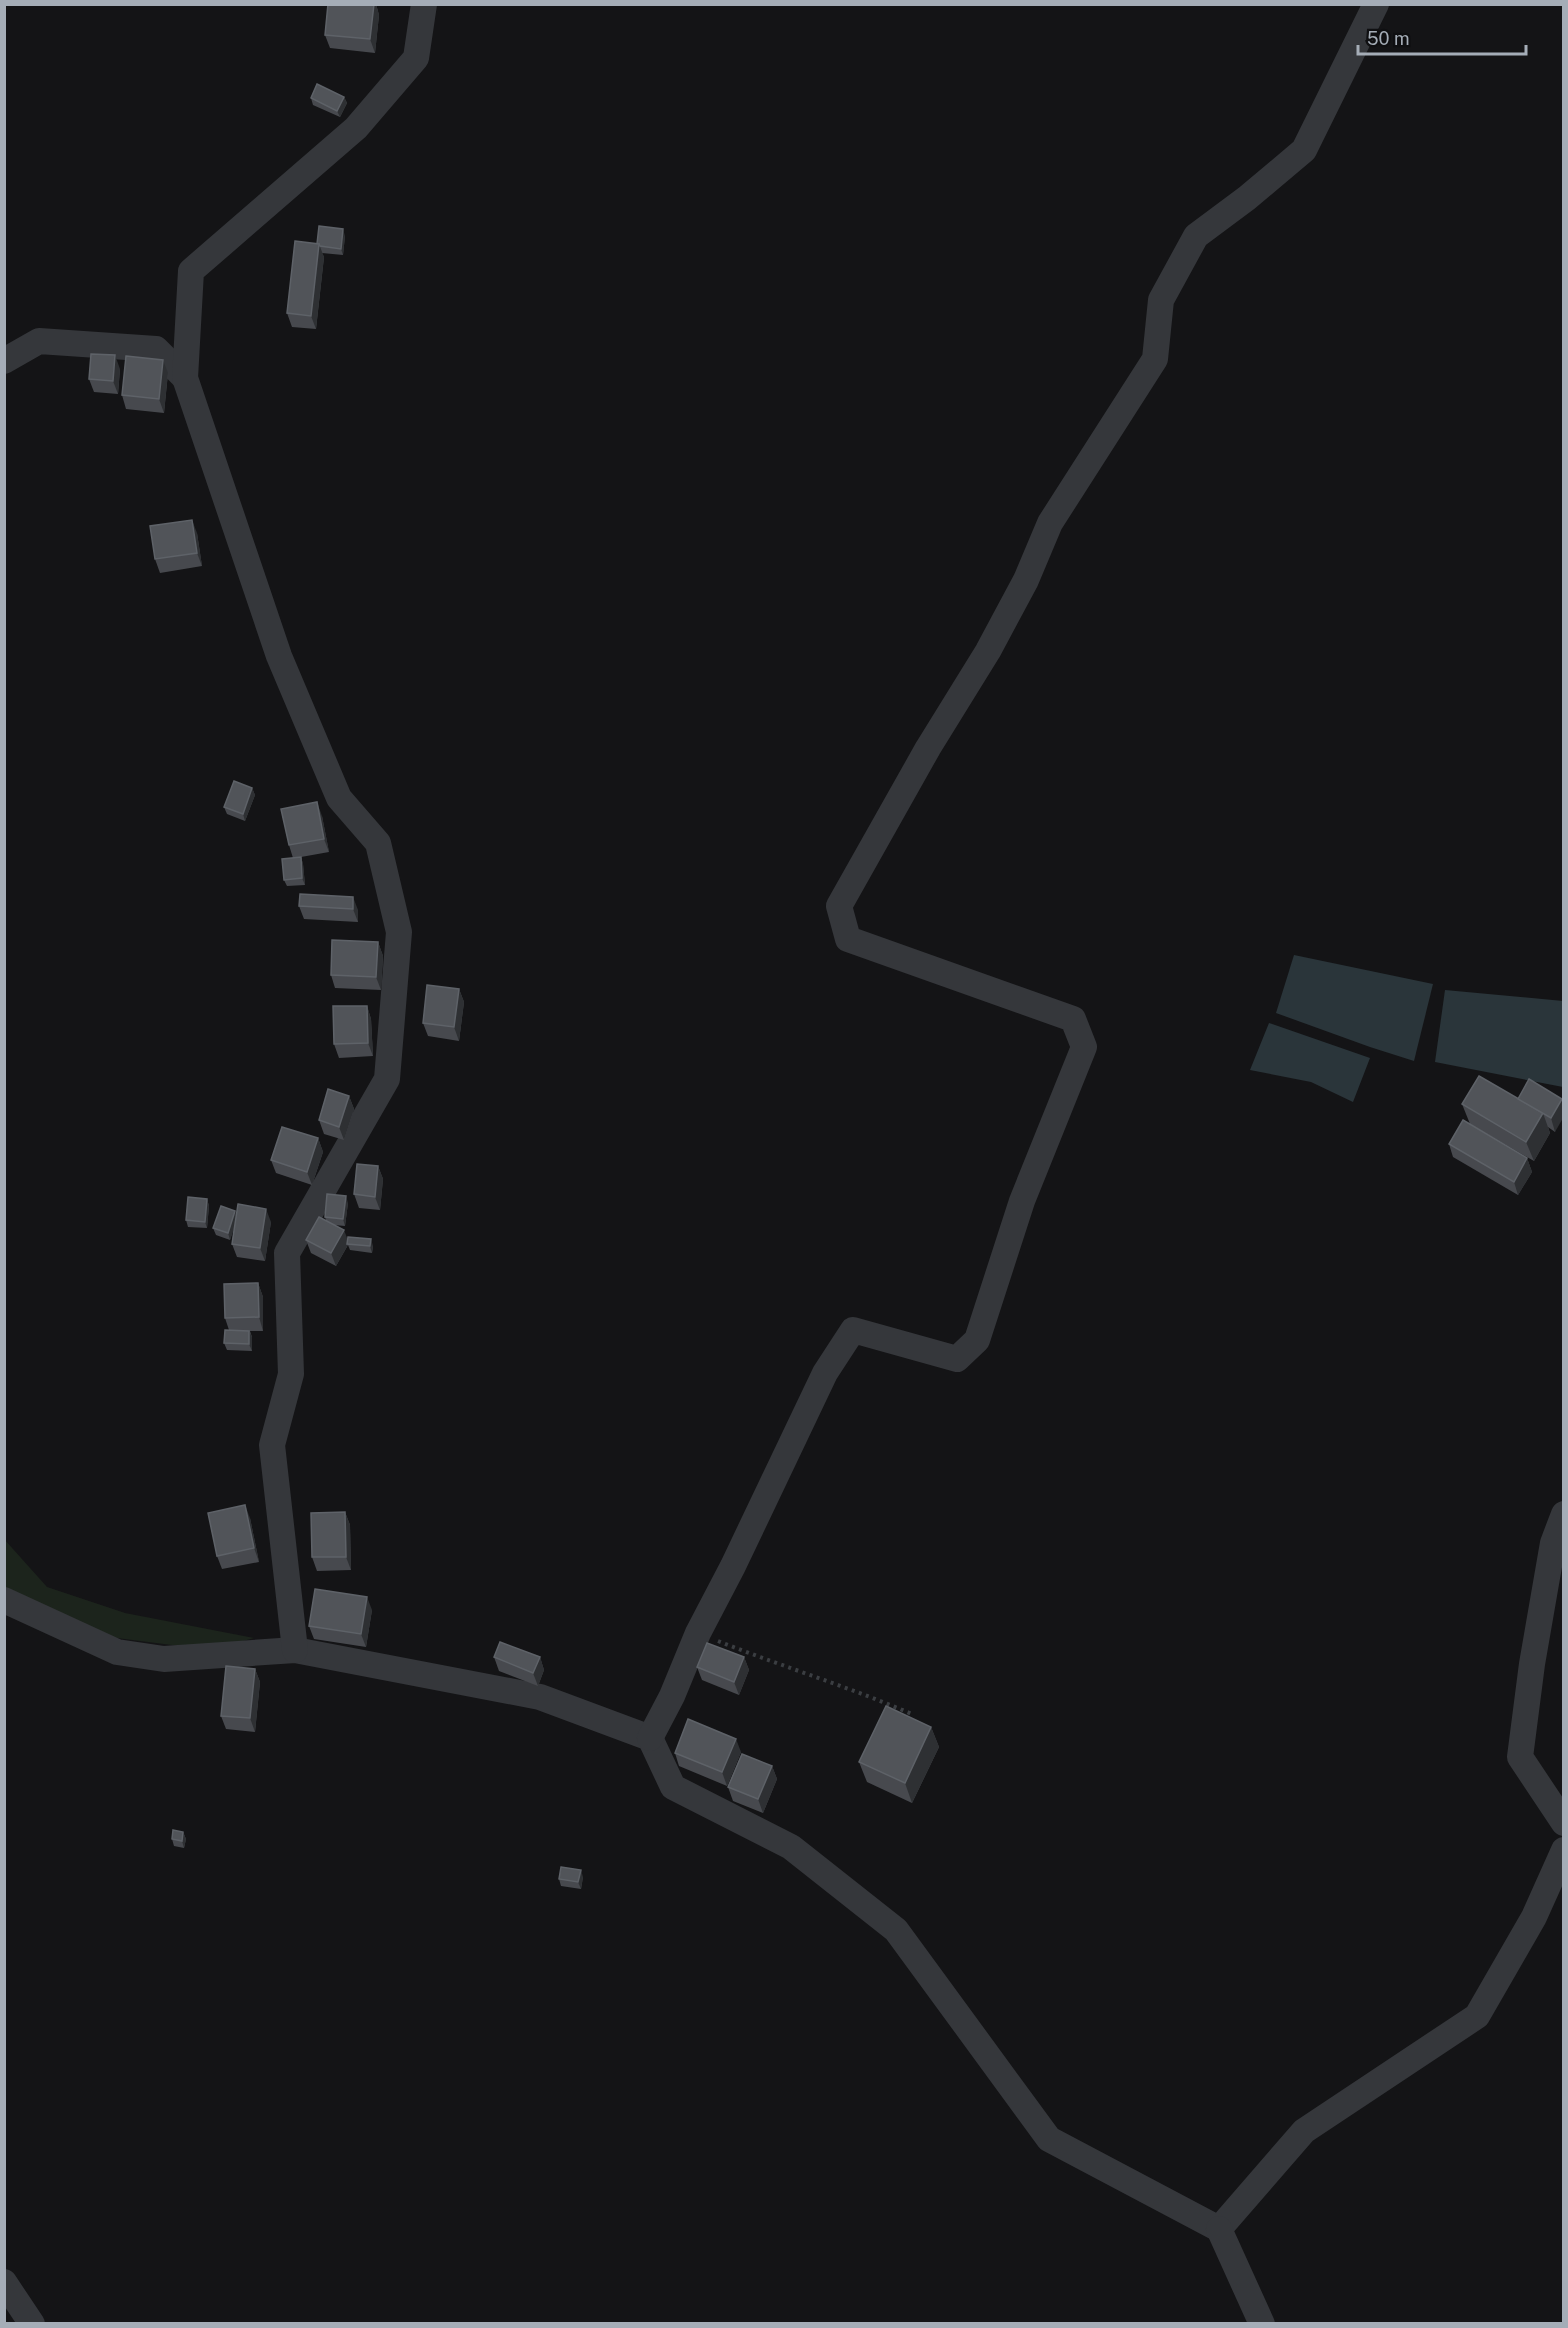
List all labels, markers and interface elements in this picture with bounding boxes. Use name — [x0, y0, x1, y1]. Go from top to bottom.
scale bar — [1358, 18, 1526, 56]
text: 50 m — [1367, 28, 1410, 49]

